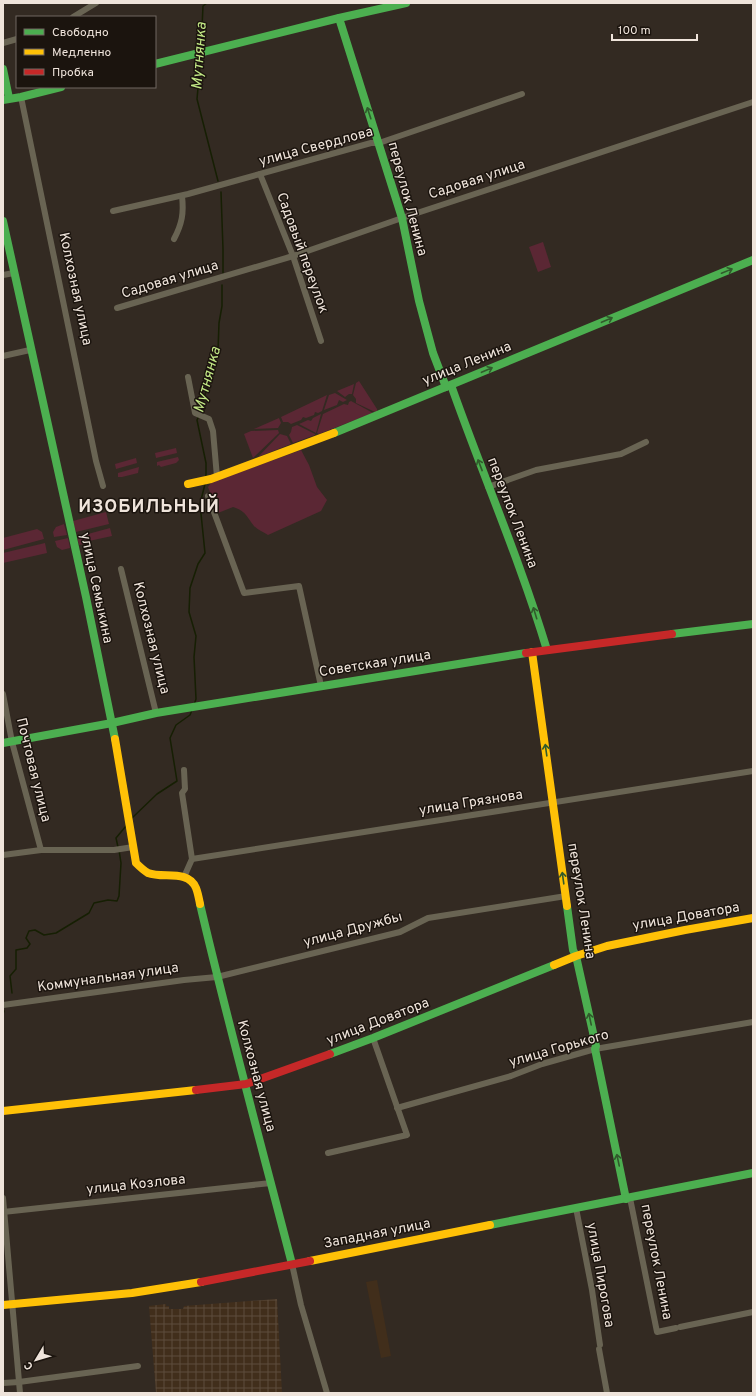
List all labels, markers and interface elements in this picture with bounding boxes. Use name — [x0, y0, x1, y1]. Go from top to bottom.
legend — [16, 16, 156, 88]
scale bar — [612, 16, 697, 42]
water label: Мутнянка — [188, 21, 212, 90]
text: 100 m — [618, 23, 651, 39]
text: Свободно — [52, 25, 109, 41]
text: Медленно — [52, 45, 112, 61]
text: Пробка — [52, 65, 94, 81]
one-way arrow — [365, 108, 373, 120]
street label: улица Свердлова — [257, 124, 375, 170]
street label: переулок Ленина — [384, 140, 430, 258]
street label: Садовая улица — [427, 156, 527, 204]
street label: Садовый переулок — [272, 190, 332, 316]
street label: Колхозная улица — [55, 231, 95, 347]
street label: Садовая улица — [119, 257, 221, 303]
one-way arrow — [721, 266, 733, 274]
one-way arrow — [601, 316, 613, 324]
street label: улица Ленина — [420, 338, 514, 390]
water label: Мутнянка — [190, 345, 226, 415]
one-way arrow — [480, 366, 492, 374]
street label: переулок Ленина — [483, 455, 541, 571]
one-way arrow — [475, 459, 483, 471]
district label: ИЗОБИЛЬНЫЙ — [78, 494, 220, 519]
street label: улица Семыкина — [76, 531, 116, 645]
street label: Колхозная улица — [129, 580, 173, 696]
one-way arrow — [531, 607, 539, 619]
street label: Советская улица — [318, 647, 432, 681]
street label: Почтовая улица — [12, 716, 54, 824]
one-way arrow — [542, 743, 550, 756]
street label: улица Грязнова — [418, 786, 524, 820]
street label: переулок Ленина — [563, 842, 599, 960]
one-way arrow — [559, 872, 567, 885]
street label: улица Доватора — [631, 899, 741, 935]
street label: улица Дружбы — [302, 909, 404, 951]
street label: Коммунальная улица — [36, 960, 180, 996]
street label: улица Доватора — [324, 995, 432, 1049]
one-way arrow — [586, 1013, 594, 1026]
street label: Колхозная улица — [233, 1018, 279, 1134]
street label: улица Горького — [507, 1027, 611, 1071]
one-way arrow — [614, 1154, 622, 1167]
street label: улица Козлова — [86, 1171, 186, 1199]
street label: переулок Ленина — [636, 1203, 676, 1321]
street label: Западная улица — [322, 1215, 432, 1253]
street label: улица Пирогова — [582, 1221, 618, 1329]
north arrow — [16, 1340, 56, 1380]
text: С — [21, 1358, 37, 1373]

